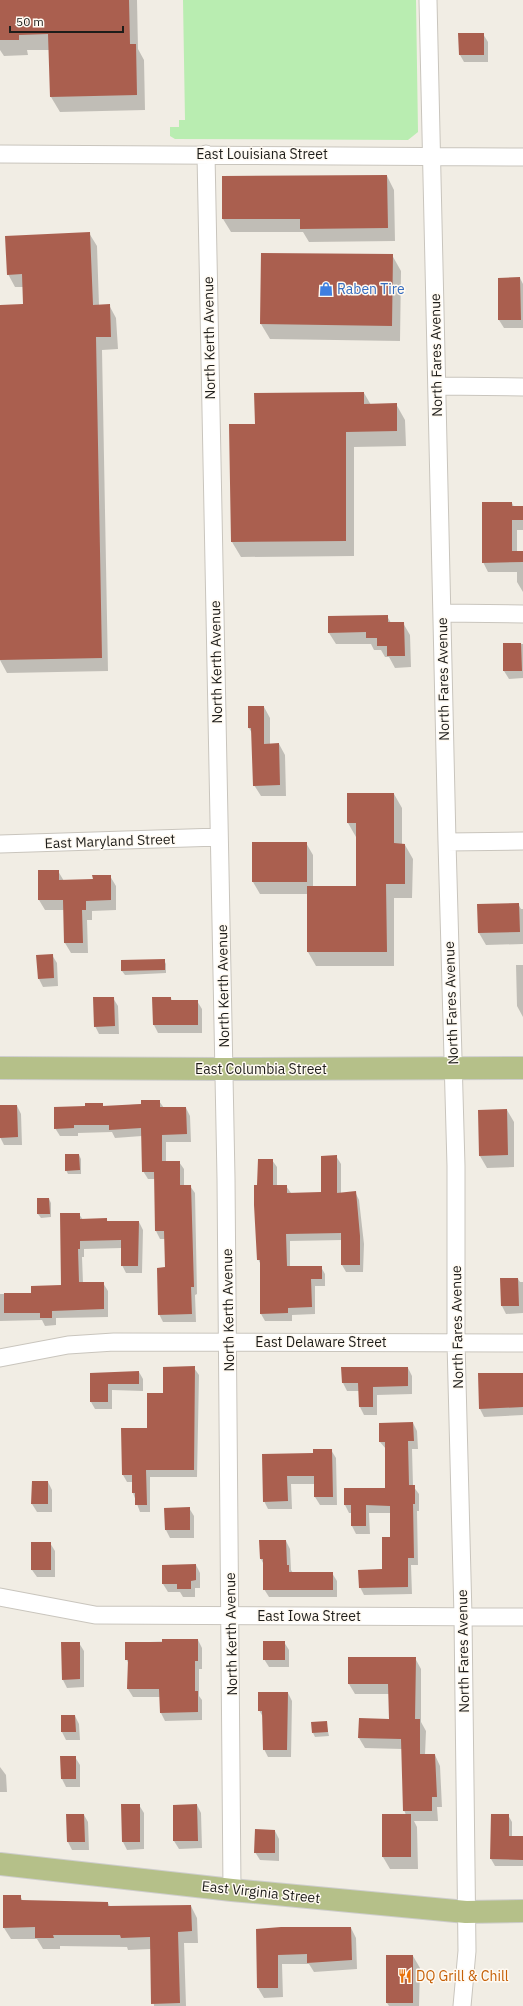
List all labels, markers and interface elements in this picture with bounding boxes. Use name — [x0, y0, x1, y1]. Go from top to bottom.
scale bar — [10, 8, 123, 34]
text: 50 m — [16, 14, 44, 29]
street label: East Louisiana Street — [196, 145, 328, 163]
street label: North Kerth Avenue — [199, 276, 219, 400]
place label: Raben Tire — [337, 280, 405, 298]
shop icon: Raben Tire — [318, 281, 334, 297]
street label: North Fares Avenue — [426, 293, 446, 417]
street label: North Kerth Avenue — [206, 600, 226, 724]
street label: North Fares Avenue — [433, 617, 453, 741]
street label: East Maryland Street — [44, 830, 176, 852]
street label: North Kerth Avenue — [213, 924, 233, 1048]
street label: North Fares Avenue — [440, 941, 462, 1065]
street label: East Columbia Street — [195, 1060, 327, 1078]
street label: North Kerth Avenue — [218, 1248, 238, 1372]
street label: North Fares Avenue — [447, 1265, 467, 1389]
street label: East Delaware Street — [255, 1333, 387, 1351]
street label: North Kerth Avenue — [221, 1572, 241, 1696]
street label: North Fares Avenue — [453, 1589, 473, 1713]
street label: East Iowa Street — [257, 1607, 361, 1625]
street label: East Virginia Street — [201, 1877, 321, 1907]
place label: DQ Grill & Chill — [416, 1967, 509, 1985]
restaurant icon: DQ Grill & Chill — [397, 1968, 413, 1984]

